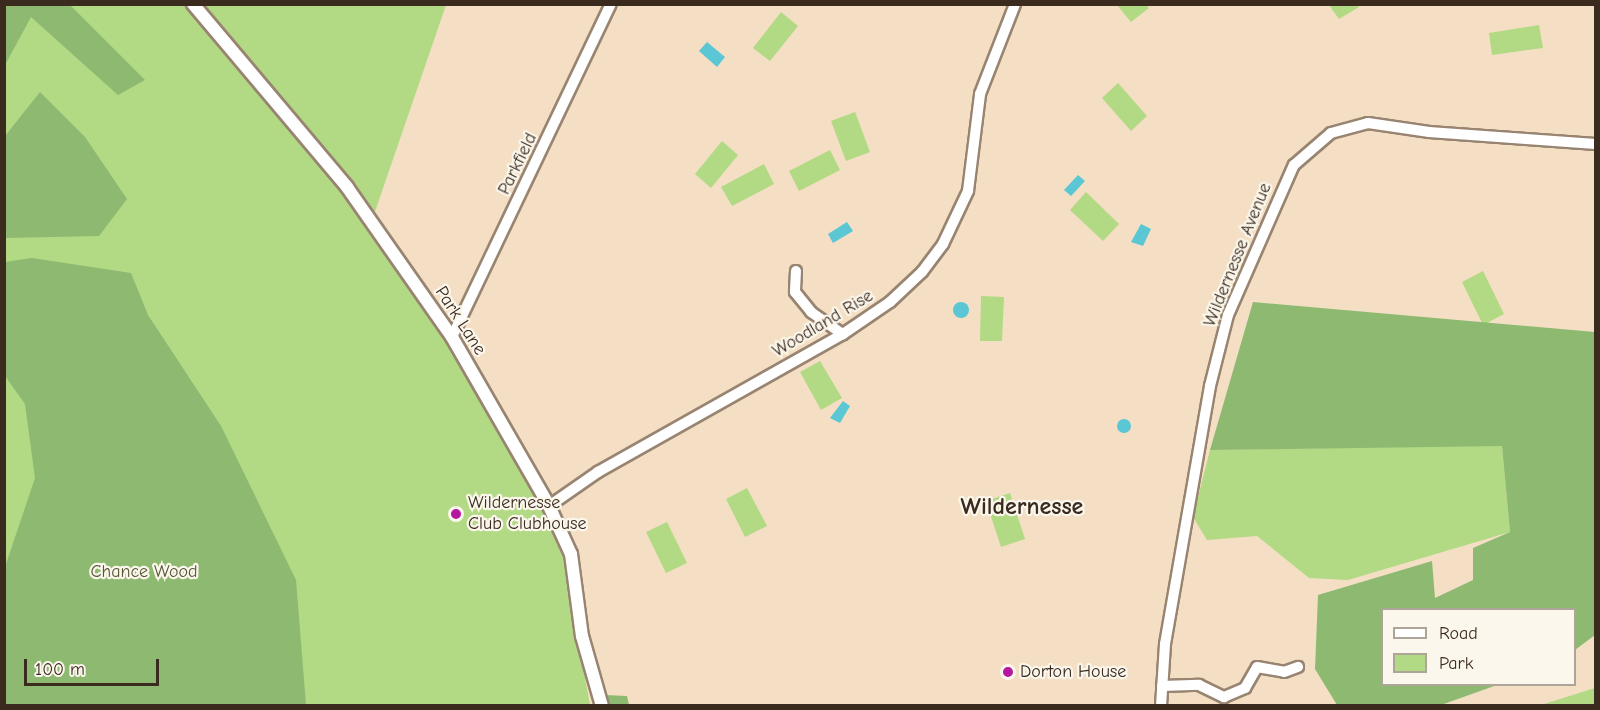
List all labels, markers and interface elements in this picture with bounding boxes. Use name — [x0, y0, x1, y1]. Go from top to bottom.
street label: Parkfield — [494, 130, 542, 198]
street label: Wildernesse Avenue — [1199, 180, 1277, 330]
street label: Park Lane — [430, 283, 490, 359]
street label: Woodland Rise — [769, 286, 877, 362]
place label: Wildernesse Club Clubhouse — [468, 493, 586, 536]
district label: Wildernesse — [961, 493, 1083, 521]
marker: Wildernesse Club Clubhouse — [449, 507, 463, 521]
park label: Chance Wood — [90, 561, 198, 583]
legend — [1381, 608, 1576, 686]
text: Road — [1439, 623, 1478, 644]
scale bar — [27, 647, 162, 685]
text: Park — [1439, 653, 1473, 674]
text: 100 m — [35, 659, 85, 680]
place label: Dorton House — [1020, 661, 1126, 683]
marker: Dorton House — [1001, 665, 1015, 679]

